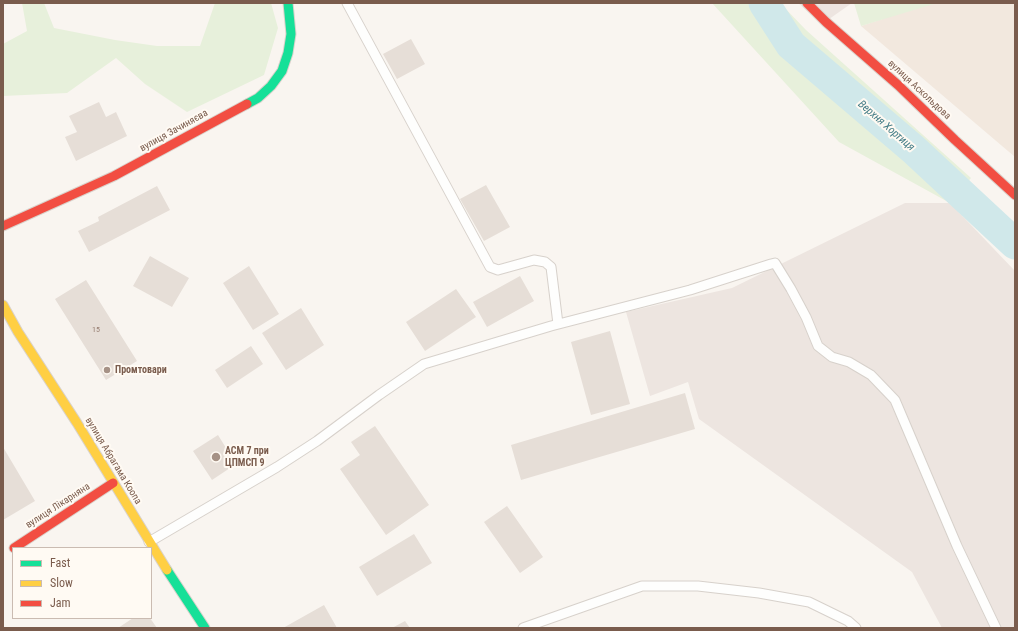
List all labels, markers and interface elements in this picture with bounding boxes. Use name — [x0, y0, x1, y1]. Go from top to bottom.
street label: вулиця Аскольдова — [885, 58, 953, 122]
water label: Верхня Хортиця — [855, 98, 917, 154]
street label: вулиця Зачиняєва — [138, 107, 210, 155]
house number: 15 — [92, 325, 100, 335]
place label: Промтовари — [115, 364, 167, 376]
marker: Промтовари — [102, 365, 112, 375]
street label: вулиця Абрагама Коопа — [82, 415, 144, 507]
place label: АСМ 7 при ЦПМСП 9 — [225, 445, 269, 468]
marker: АСМ 7 при ЦПМСП 9 — [210, 451, 222, 463]
street label: вулиця Лікарняна — [24, 481, 92, 531]
legend — [12, 547, 152, 619]
text: Fast — [50, 556, 70, 570]
text: Slow — [50, 576, 73, 590]
text: Jam — [50, 596, 71, 610]

